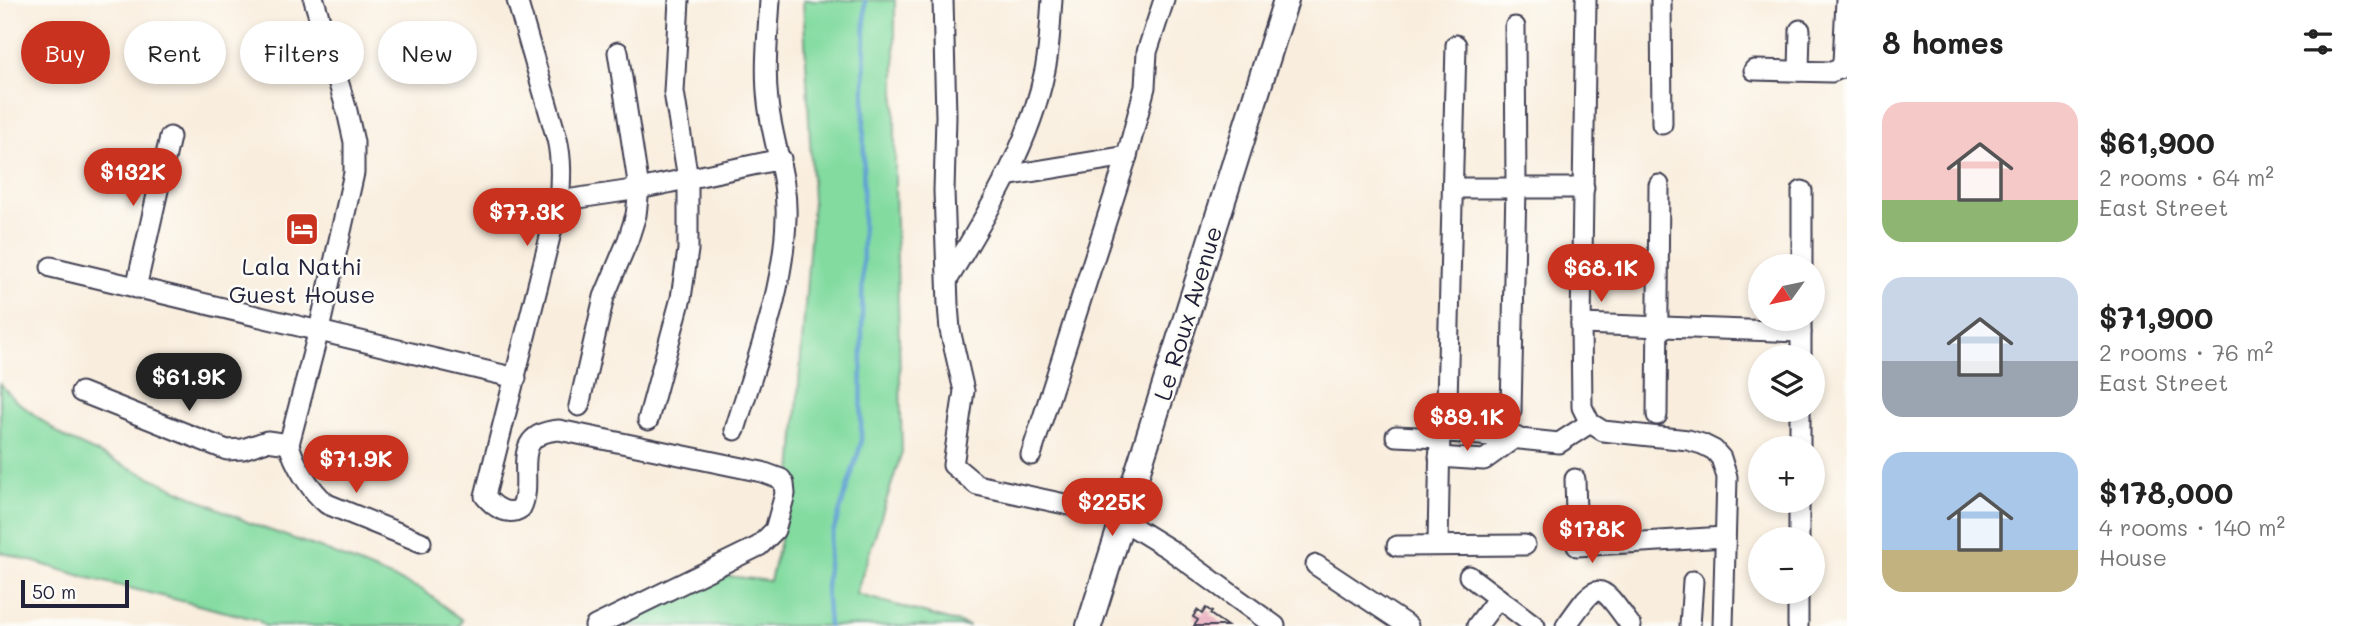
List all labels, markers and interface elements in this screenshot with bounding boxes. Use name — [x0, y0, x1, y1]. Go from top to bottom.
chip: Buy — [21, 21, 110, 84]
chip: Rent — [124, 21, 226, 84]
chip: Filters — [240, 21, 364, 84]
chip: New — [378, 21, 477, 84]
text: 8 homes — [1882, 22, 2004, 62]
icon: filters — [2299, 23, 2337, 61]
text: $61,900 — [2099, 122, 2215, 162]
icon: home — [1938, 130, 2022, 214]
pin: $132K — [84, 148, 182, 208]
text: $132K — [100, 156, 166, 186]
text: 2 rooms · 64 m² — [2099, 162, 2274, 192]
pin: $77.3K — [470, 188, 584, 248]
text: East Street — [2099, 192, 2228, 222]
text: $77.3K — [489, 196, 565, 226]
hotel icon: Lala Nathi Guest House — [283, 210, 321, 248]
street label: Le Roux Avenue — [1146, 222, 1228, 404]
pin: $68.1K — [1544, 244, 1658, 304]
place label: Lala Nathi Guest House — [229, 250, 375, 309]
text: $68.1K — [1564, 252, 1638, 282]
north arrow — [1748, 254, 1825, 331]
map controls — [1748, 254, 1825, 604]
text: $71,900 — [2099, 297, 2213, 337]
icon: home — [1938, 305, 2022, 389]
text: 2 rooms · 76 m² — [2099, 337, 2273, 367]
button: layers — [1748, 345, 1825, 422]
pin: $61.9K — [132, 354, 246, 413]
text: $61.9K — [152, 361, 226, 391]
text: East Street — [2099, 367, 2228, 397]
pin: $89.1K — [1410, 393, 1524, 453]
text: $89.1K — [1430, 401, 1504, 431]
pin: $71.9K — [299, 435, 413, 495]
button: + — [1748, 436, 1825, 513]
text: $71.9K — [319, 443, 393, 473]
text: $178,000 — [2099, 472, 2233, 512]
pin: $225K — [1063, 478, 1161, 538]
icon: home — [1938, 480, 2022, 564]
text: $225K — [1078, 486, 1146, 516]
pin: $178K — [1543, 505, 1641, 565]
text: 4 rooms · 140 m² — [2099, 512, 2285, 542]
text: $178K — [1559, 513, 1625, 543]
button: − — [1748, 527, 1825, 604]
text: House — [2099, 542, 2167, 572]
scale bar — [21, 577, 130, 609]
text: 50 m — [32, 579, 76, 604]

